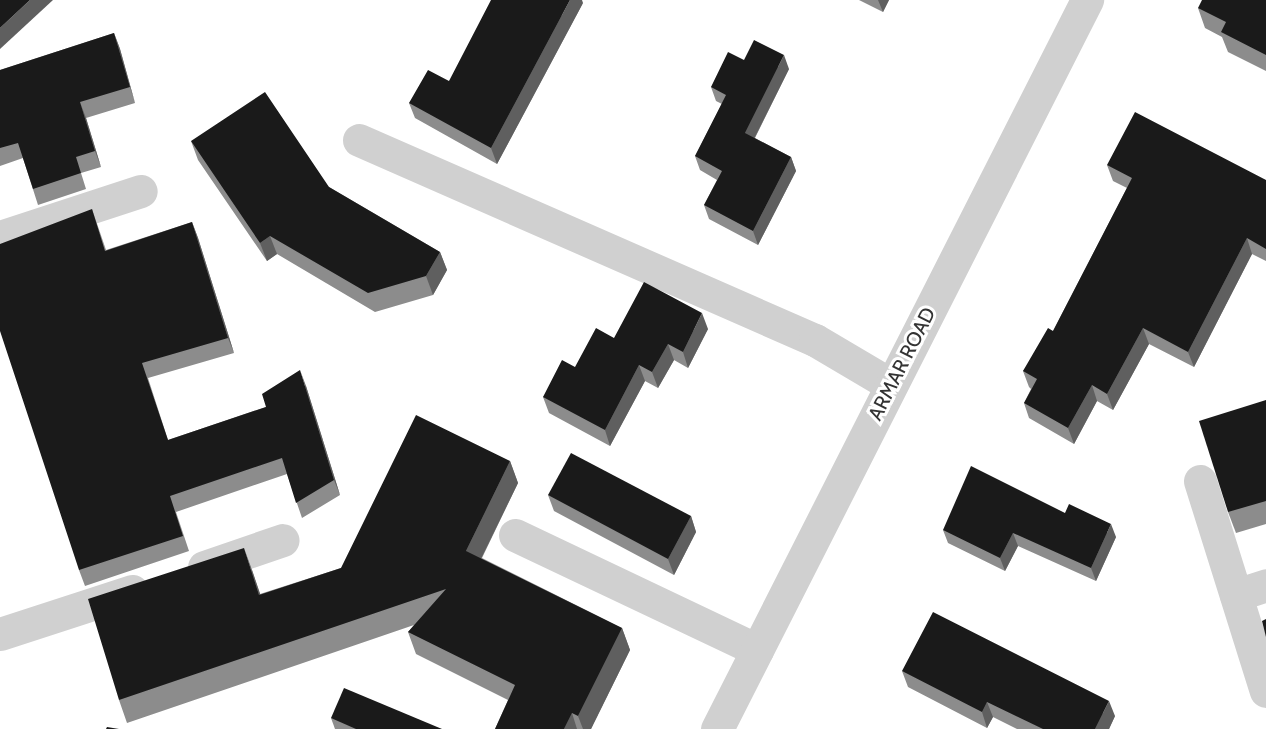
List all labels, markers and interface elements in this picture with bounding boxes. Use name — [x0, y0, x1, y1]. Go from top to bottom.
street label: ARMAR ROAD — [863, 303, 941, 425]

